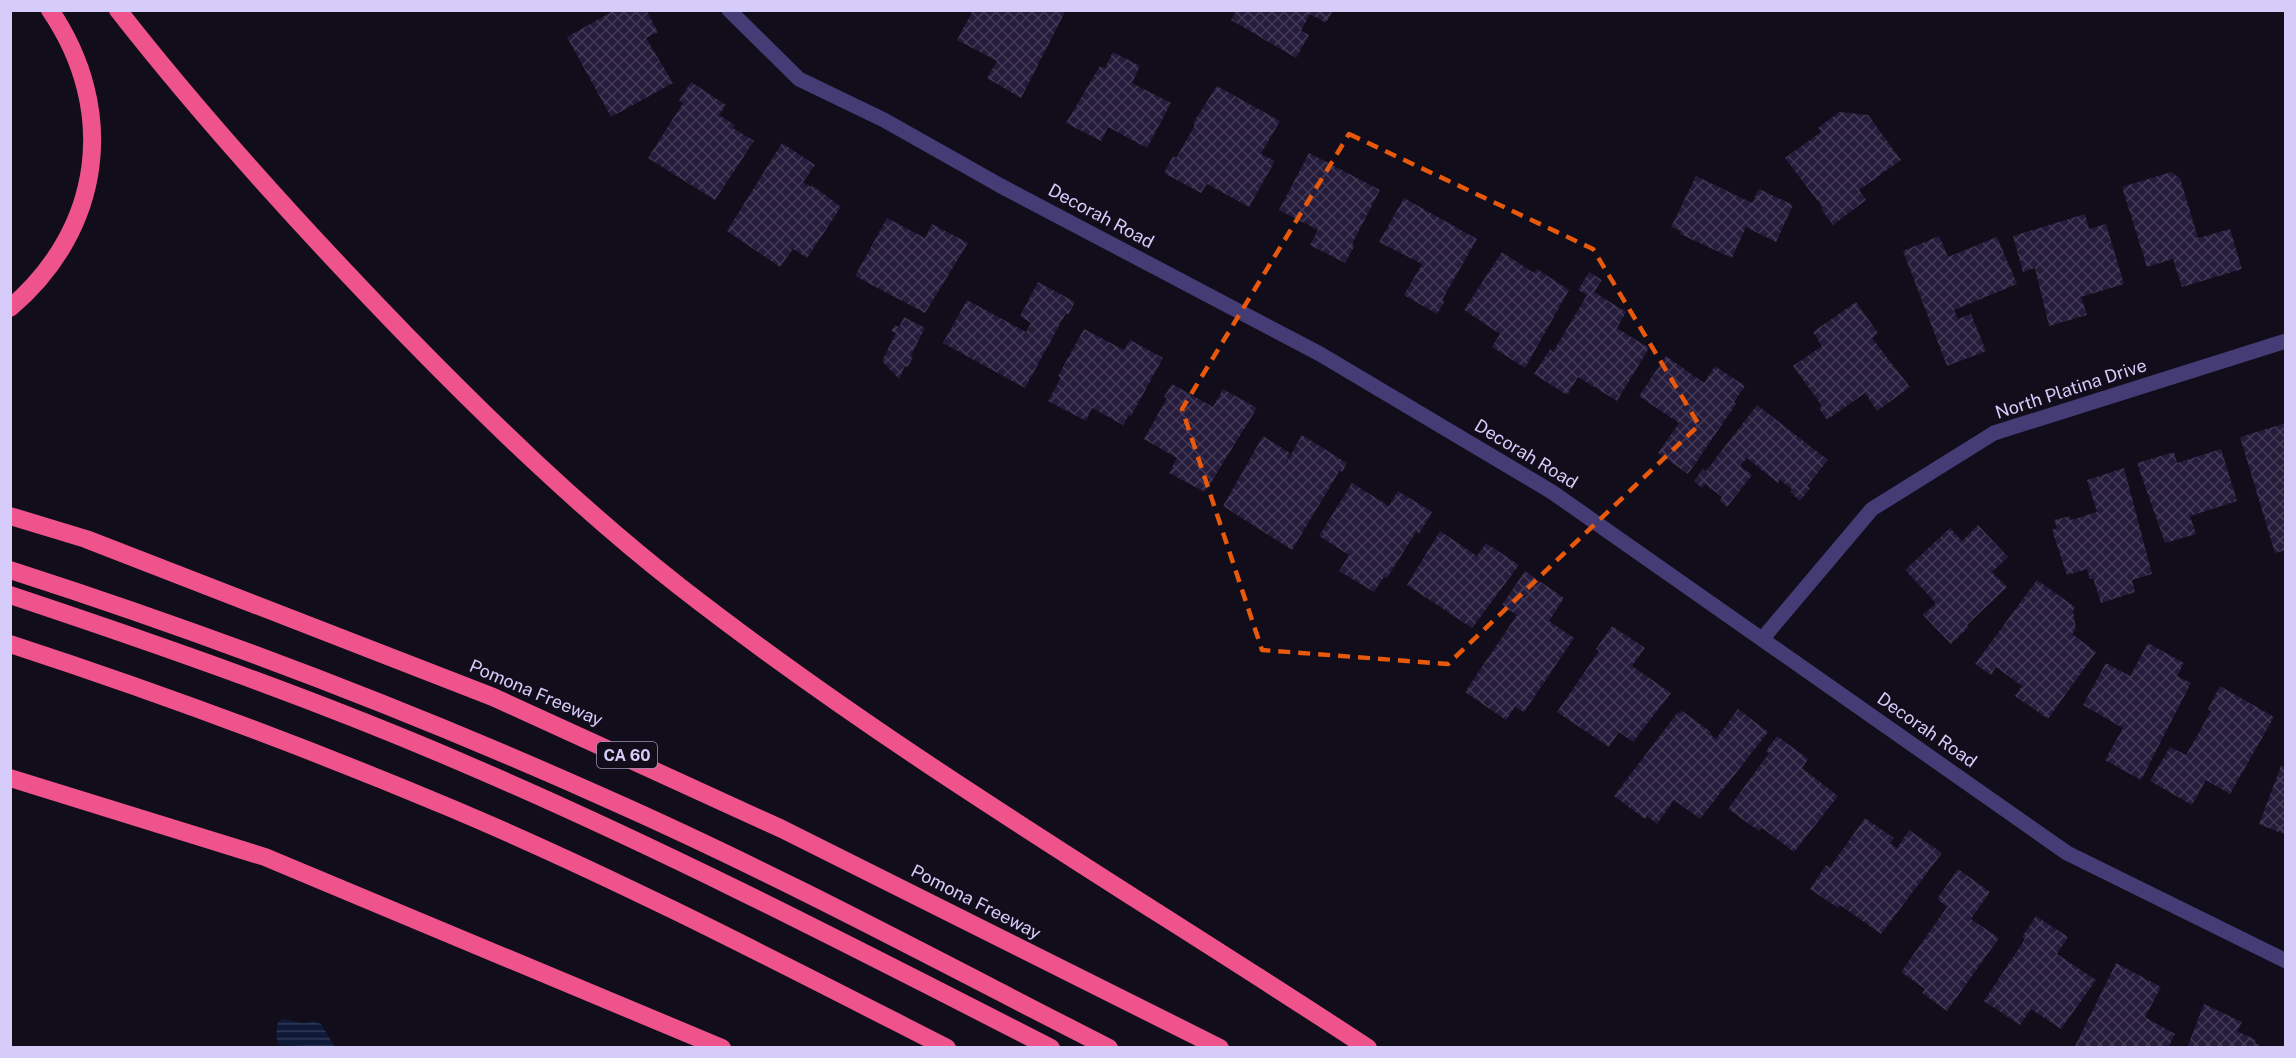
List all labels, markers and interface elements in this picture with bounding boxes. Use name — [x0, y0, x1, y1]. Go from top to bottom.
street label: Decorah Road — [1045, 179, 1158, 252]
street label: North Platina Drive — [1993, 354, 2149, 423]
street label: Decorah Road — [1471, 415, 1582, 493]
street label: Pomona Freeway — [466, 655, 606, 730]
street label: Decorah Road — [1873, 688, 1981, 772]
road number: CA 60 — [597, 742, 657, 768]
street label: Pomona Freeway — [908, 860, 1045, 944]

